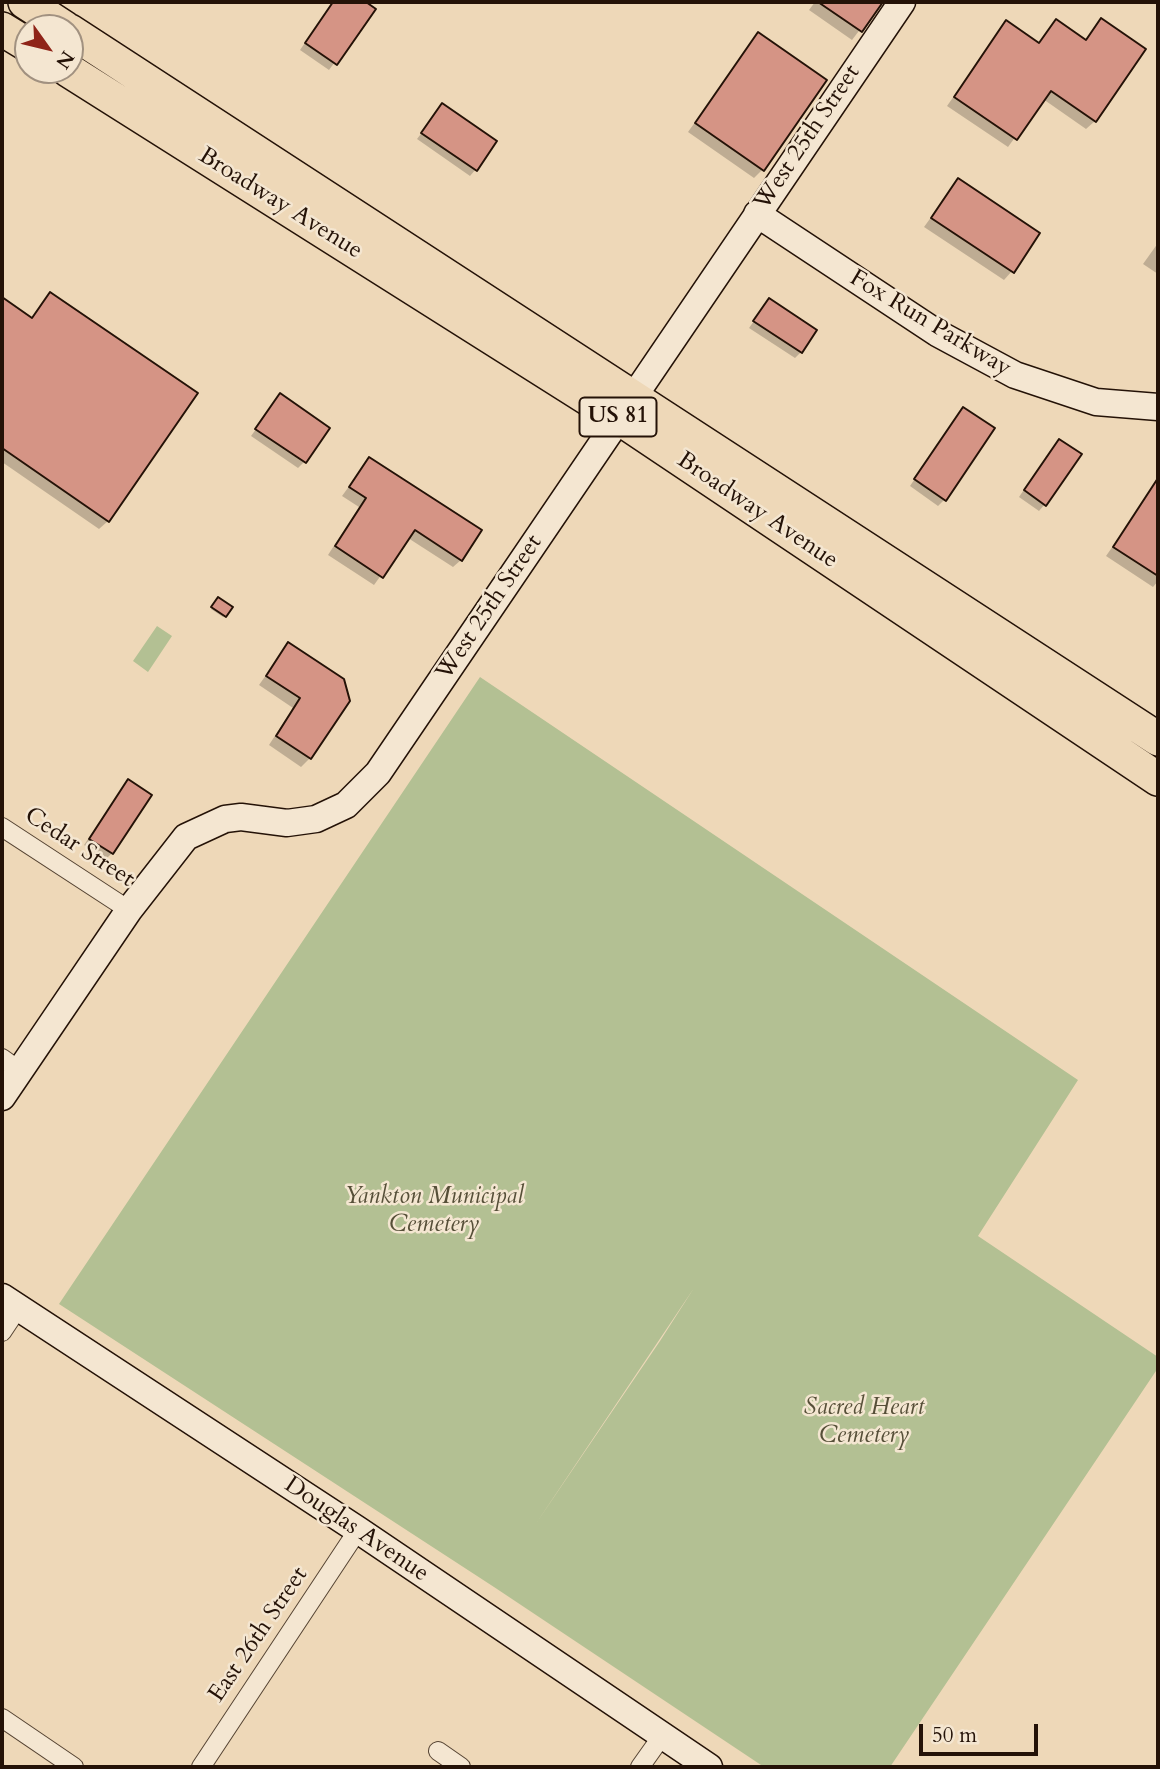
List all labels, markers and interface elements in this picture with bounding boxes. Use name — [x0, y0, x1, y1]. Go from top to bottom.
north arrow — [14, 14, 84, 84]
text: N — [49, 46, 80, 74]
street label: West 25th Street — [749, 60, 867, 216]
street label: Broadway Avenue — [193, 142, 367, 266]
street label: Fox Run Parkway — [844, 264, 1016, 384]
road number: US 81 — [580, 398, 656, 436]
street label: Broadway Avenue — [671, 447, 843, 575]
street label: West 25th Street — [431, 530, 549, 686]
street label: Cedar Street — [19, 802, 139, 894]
park label: Yankton Municipal Cemetery — [344, 1183, 524, 1239]
park label: Sacred Heart Cemetery — [804, 1394, 924, 1450]
street label: Douglas Avenue — [278, 1471, 434, 1589]
street label: East 26th Street — [203, 1562, 315, 1708]
scale bar — [922, 1710, 1041, 1754]
text: 50 m — [932, 1721, 977, 1750]

